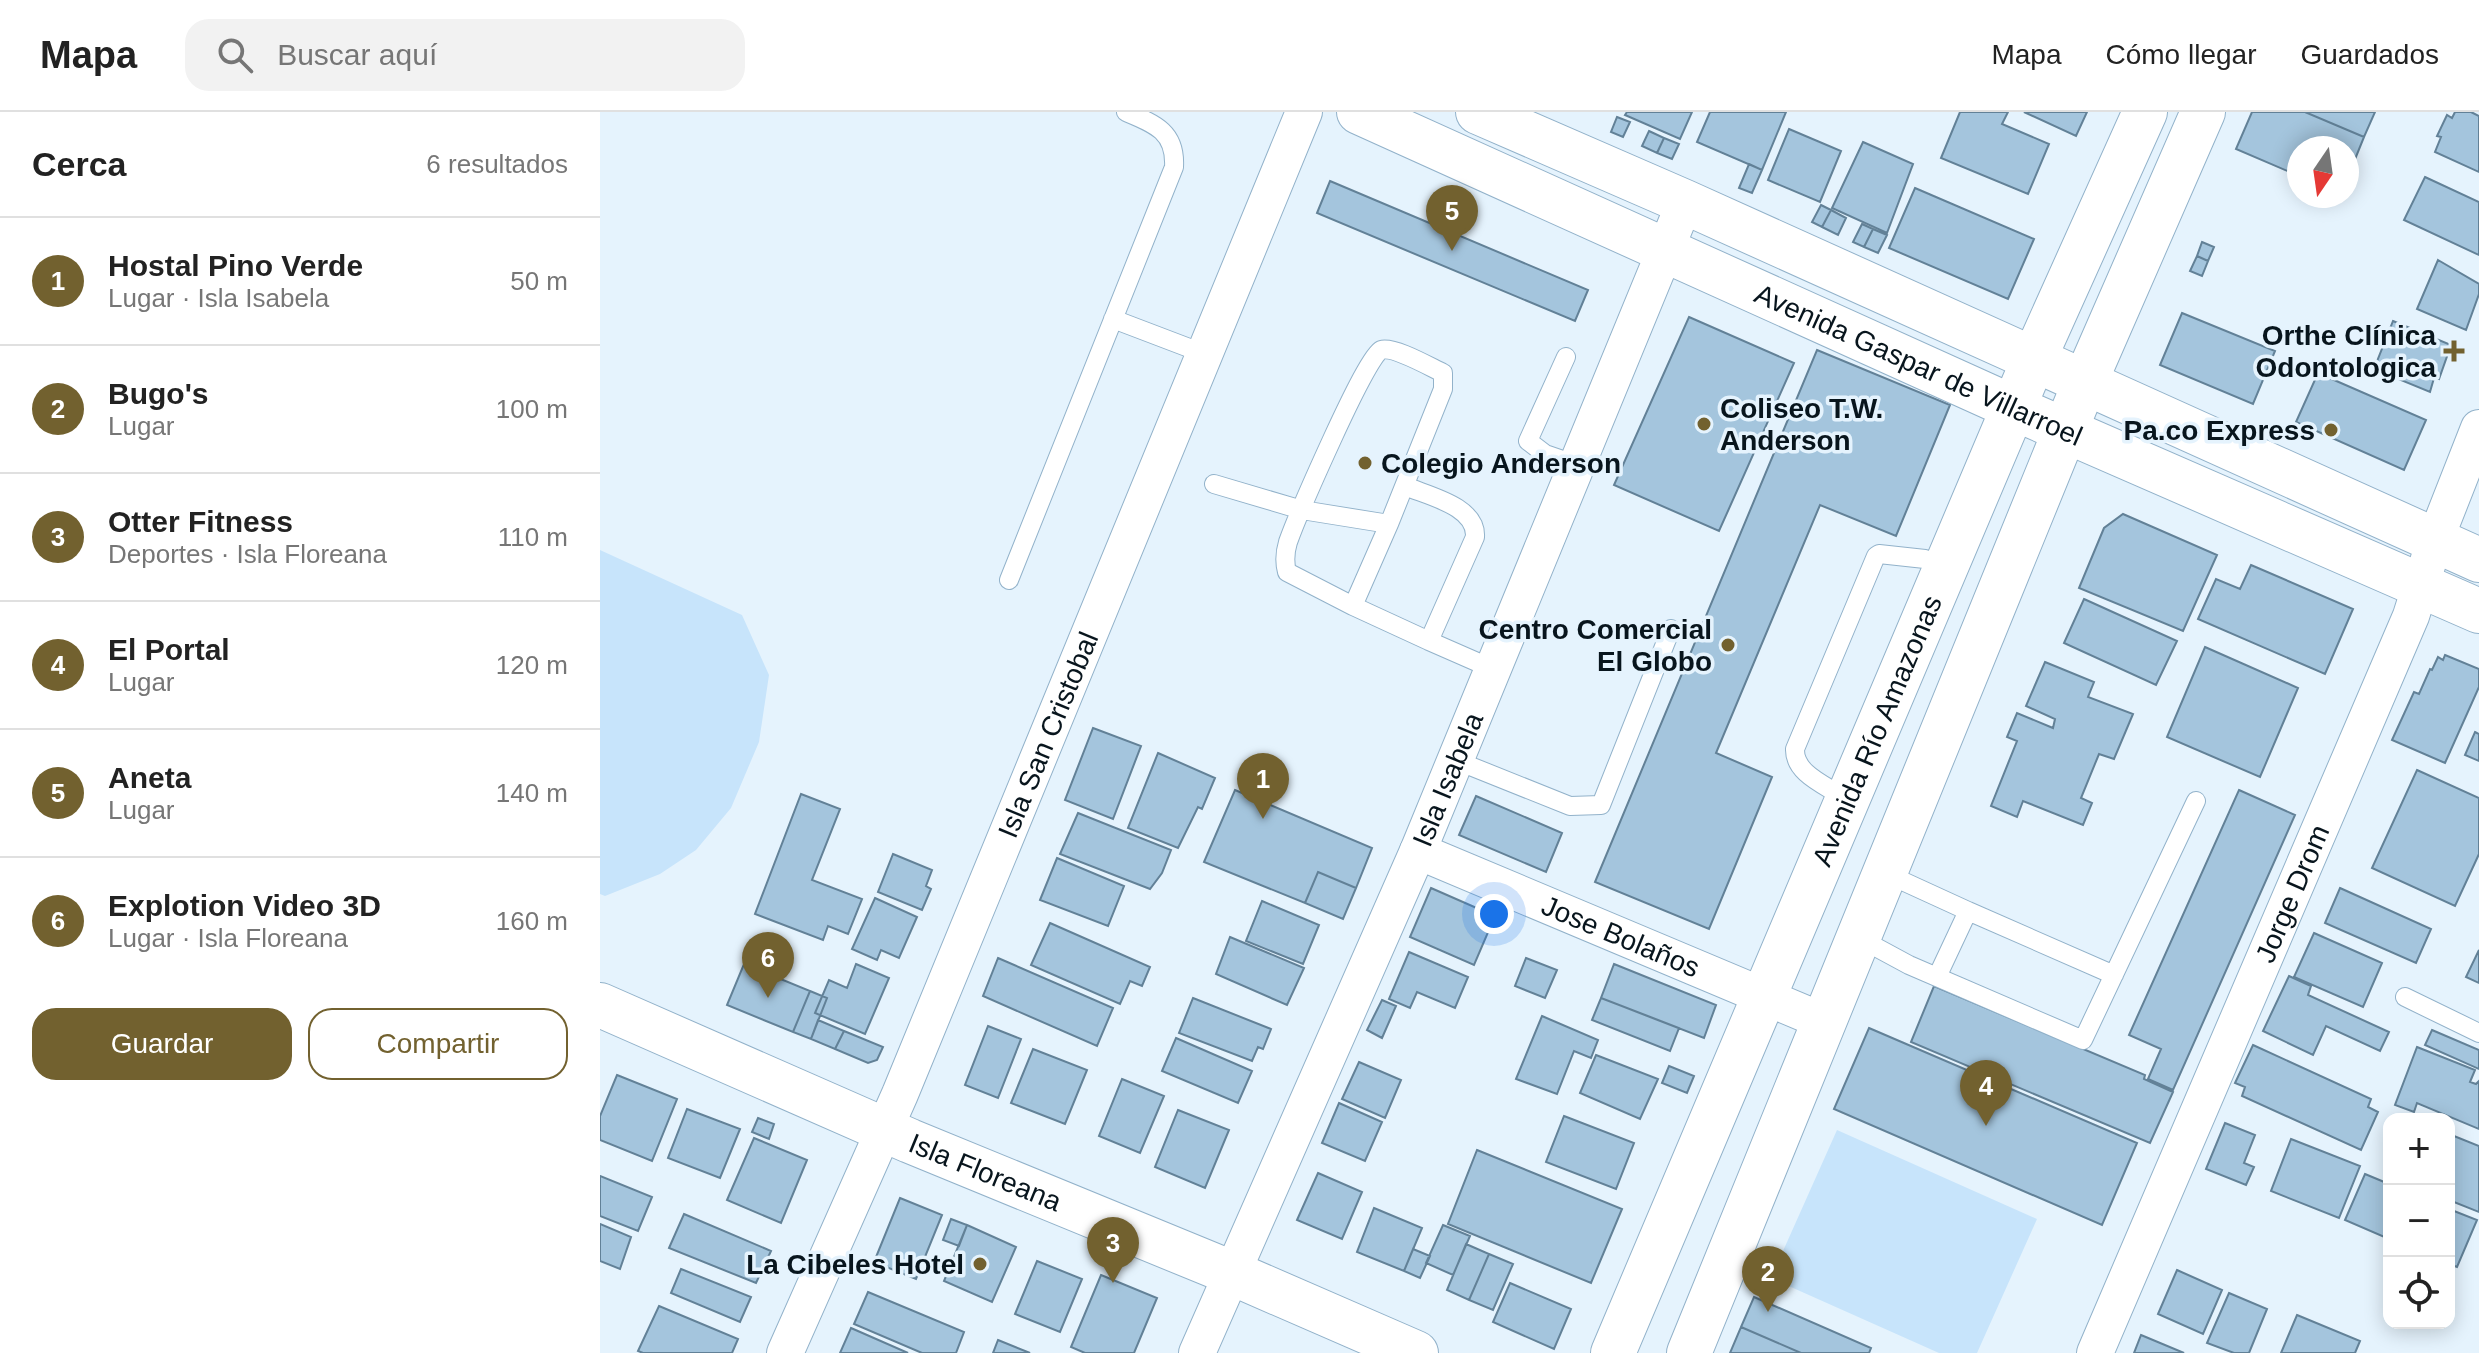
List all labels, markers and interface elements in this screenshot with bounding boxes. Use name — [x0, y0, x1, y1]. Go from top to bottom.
search box — [185, 19, 745, 91]
icon: search — [213, 33, 257, 77]
text: Mapa — [40, 34, 137, 76]
text: Buscar aquí — [277, 38, 437, 71]
text: Mapa — [1991, 39, 2062, 70]
text: Cómo llegar — [2106, 39, 2256, 70]
text: Guardados — [2300, 39, 2439, 70]
north arrow — [2287, 136, 2359, 208]
text: Cerca — [32, 145, 127, 183]
text: 6 resultados — [426, 149, 568, 179]
pin: 5 — [1426, 185, 1478, 251]
text: Hostal Pino Verde — [108, 249, 363, 282]
text: 1 — [51, 266, 65, 296]
text: 50 m — [510, 266, 568, 296]
street label: Avenida Gaspar de Villarroel — [1750, 278, 2087, 452]
text: Lugar · Isla Isabela — [108, 283, 329, 313]
place label: Orthe Clínica Odontologica — [2256, 320, 2436, 383]
marker: Orthe Clínica Odontologica — [2443, 340, 2465, 362]
text: Bugo's — [108, 377, 208, 410]
place label: Coliseo T.W. Anderson — [1720, 393, 1883, 456]
text: 2 — [51, 394, 65, 424]
text: 100 m — [496, 394, 568, 424]
text: Lugar — [108, 411, 175, 441]
marker: Coliseo T.W. Anderson — [1695, 415, 1713, 433]
place label: Pa.co Express — [2124, 415, 2315, 446]
marker: Pa.co Express — [2322, 421, 2340, 439]
place label: Colegio Anderson — [1381, 448, 1621, 479]
marker: Colegio Anderson — [1356, 454, 1374, 472]
text: Otter Fitness — [108, 505, 293, 538]
text: 3 — [51, 522, 65, 552]
text: 110 m — [498, 522, 568, 552]
text: Deportes · Isla Floreana — [108, 539, 387, 569]
street label: Avenida Río Amazonas — [1806, 591, 1948, 871]
place label: Centro Comercial El Globo — [1479, 614, 1712, 677]
street label: Isla San Cristobal — [992, 627, 1104, 842]
text: El Portal — [108, 633, 230, 666]
marker: Centro Comercial El Globo — [1719, 636, 1737, 654]
text: 4 — [51, 650, 65, 680]
text: 120 m — [496, 650, 568, 680]
text: Lugar — [108, 667, 175, 697]
street label: Isla Isabela — [1407, 708, 1489, 851]
pin: 1 — [1237, 753, 1289, 819]
text: Aneta — [108, 761, 191, 794]
text: 5 — [51, 778, 65, 808]
text: 140 m — [496, 778, 568, 808]
text: Lugar — [108, 795, 175, 825]
street label: Jorge Drom — [2249, 820, 2336, 967]
text: Explotion Video 3D — [108, 889, 381, 922]
street label: Jose Bolaños — [1537, 890, 1704, 984]
your location — [1474, 894, 1514, 934]
text: 6 — [51, 906, 65, 936]
text: 160 m — [496, 906, 568, 936]
text: Lugar · Isla Floreana — [108, 923, 348, 953]
pin: 6 — [742, 932, 794, 998]
button: Guardar — [32, 1008, 292, 1080]
button: Compartir — [308, 1008, 568, 1080]
pin: 4 — [1960, 1060, 2012, 1126]
map controls — [2383, 1113, 2455, 1329]
button: + — [2383, 1113, 2455, 1185]
street label: Isla Floreana — [904, 1127, 1066, 1218]
button: − — [2383, 1185, 2455, 1257]
pin: 3 — [1087, 1217, 1139, 1283]
pin: 2 — [1742, 1246, 1794, 1312]
place label: La Cibeles Hotel — [746, 1249, 964, 1280]
marker: La Cibeles Hotel — [971, 1255, 989, 1273]
button: locate — [2383, 1257, 2455, 1329]

